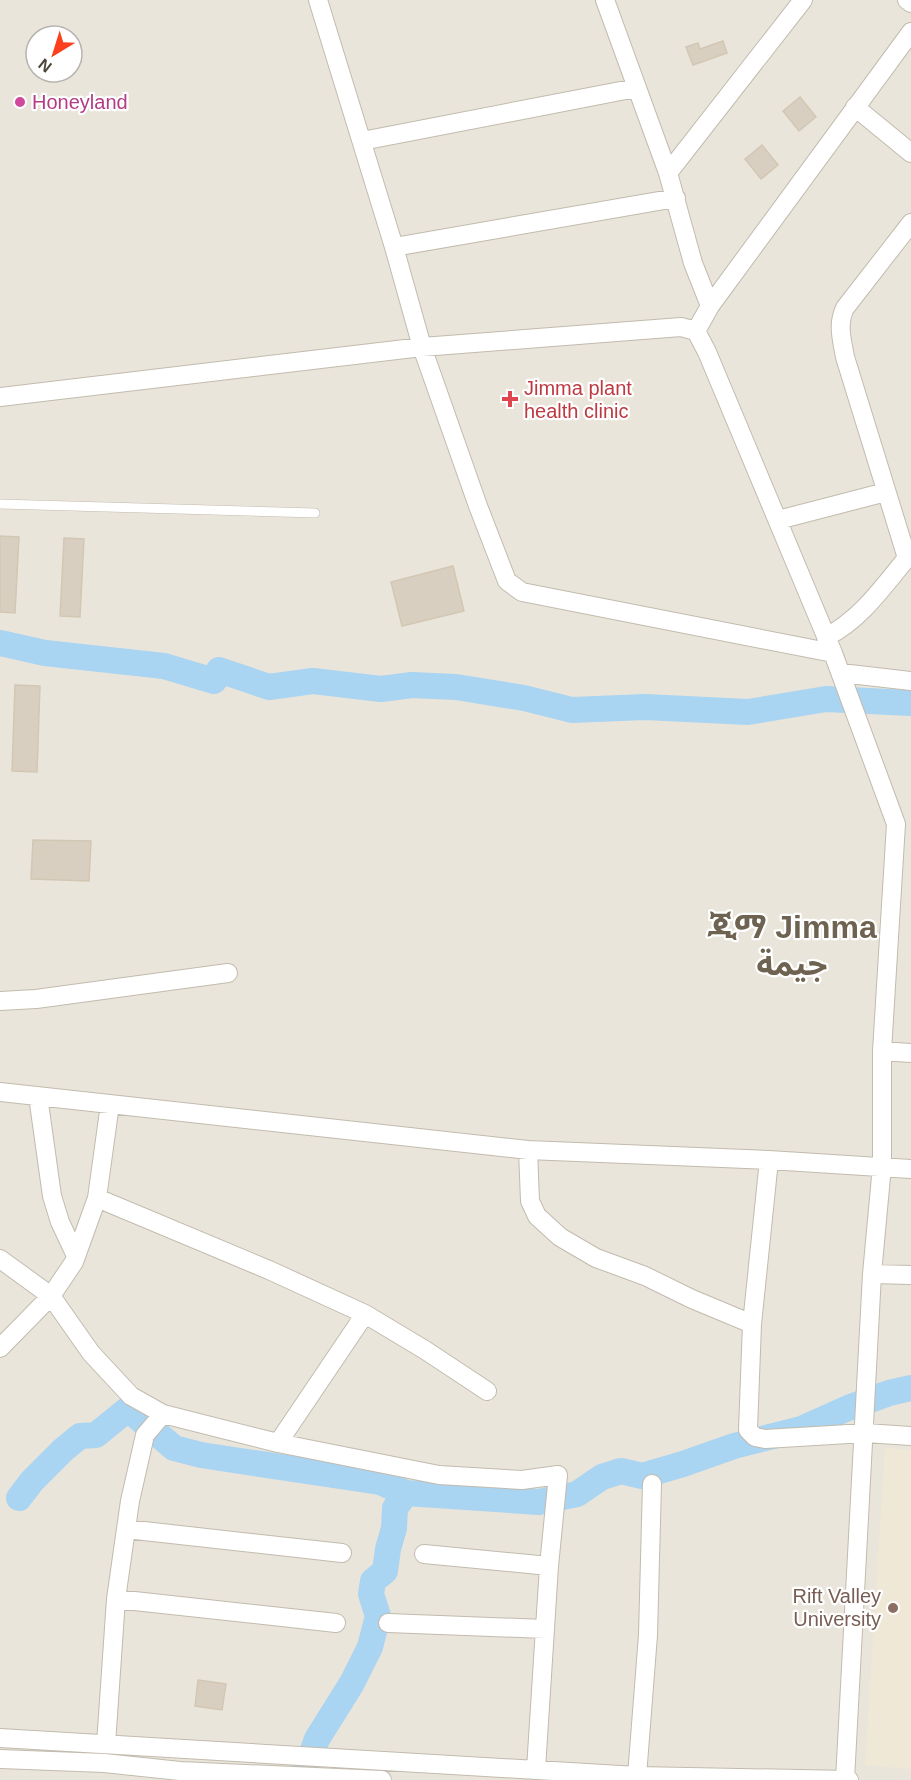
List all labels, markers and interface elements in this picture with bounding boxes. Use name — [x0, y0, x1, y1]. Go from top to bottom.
north arrow — [24, 24, 84, 84]
text: N — [35, 55, 55, 76]
place label: Honeyland — [32, 91, 128, 113]
marker: Honeyland — [13, 95, 27, 109]
place label: Jimma plant health clinic — [524, 377, 632, 422]
marker: Jimma plant health clinic — [501, 390, 519, 408]
district label: ጂማ Jimma جيمة — [707, 909, 877, 982]
place label: Rift Valley University — [792, 1585, 881, 1630]
marker: Rift Valley University — [886, 1601, 900, 1615]

